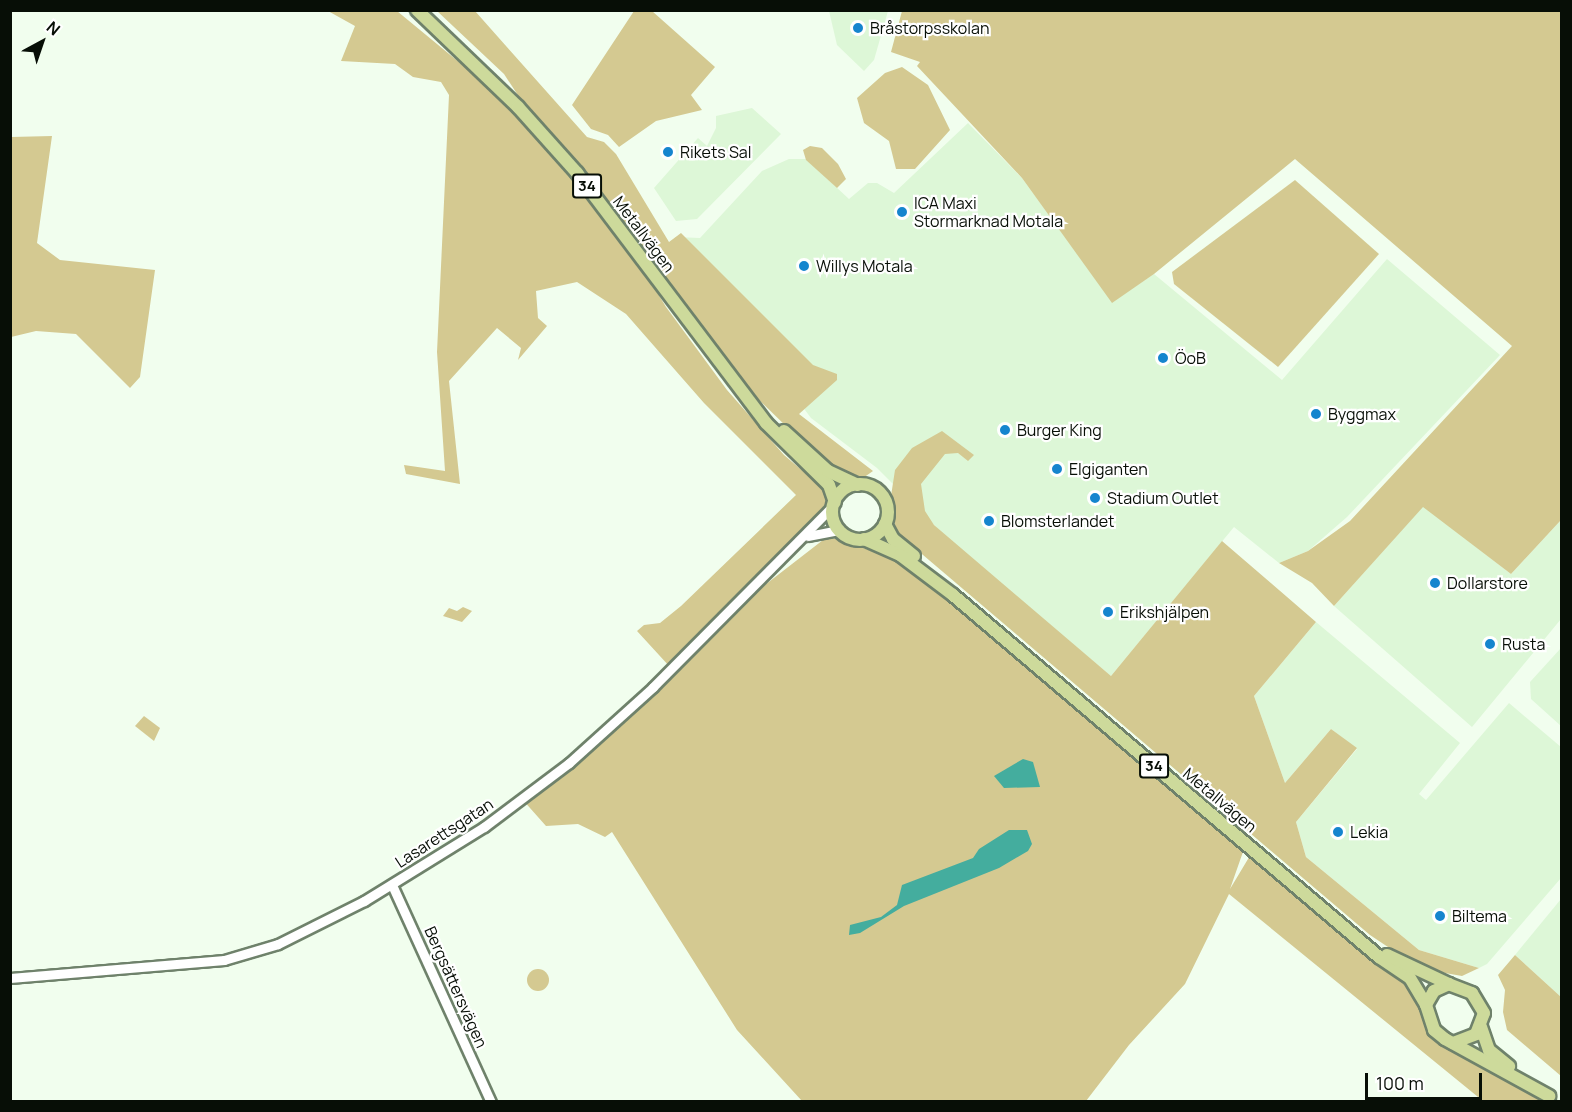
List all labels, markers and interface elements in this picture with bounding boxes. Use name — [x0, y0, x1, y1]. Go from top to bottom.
north arrow — [12, 12, 72, 72]
text: N — [42, 16, 65, 40]
place label: Bråstorpsskolan — [870, 18, 989, 38]
marker: Bråstorpsskolan — [851, 21, 865, 35]
place label: Rikets Sal — [680, 142, 751, 162]
marker: Rikets Sal — [661, 145, 675, 159]
road number: 34 — [572, 174, 602, 198]
street label: Metallvägen — [609, 192, 679, 276]
place label: ICA Maxi Stormarknad Motala — [914, 193, 1063, 231]
marker: ICA Maxi Stormarknad Motala — [895, 205, 909, 219]
place label: Willys Motala — [816, 256, 913, 276]
marker: Willys Motala — [797, 259, 811, 273]
place label: ÖoB — [1175, 348, 1206, 368]
marker: ÖoB — [1156, 351, 1170, 365]
place label: Byggmax — [1328, 404, 1396, 424]
marker: Byggmax — [1309, 407, 1323, 421]
place label: Burger King — [1017, 420, 1102, 440]
marker: Burger King — [998, 423, 1012, 437]
place label: Elgiganten — [1069, 459, 1148, 479]
marker: Elgiganten — [1050, 462, 1064, 476]
place label: Stadium Outlet — [1107, 488, 1219, 508]
marker: Stadium Outlet — [1088, 491, 1102, 505]
place label: Blomsterlandet — [1001, 511, 1114, 531]
marker: Blomsterlandet — [982, 514, 996, 528]
place label: Dollarstore — [1447, 573, 1528, 593]
marker: Dollarstore — [1428, 576, 1442, 590]
place label: Erikshjälpen — [1120, 602, 1209, 622]
marker: Erikshjälpen — [1101, 605, 1115, 619]
place label: Rusta — [1502, 634, 1545, 654]
marker: Rusta — [1483, 637, 1497, 651]
road number: 34 — [1139, 754, 1169, 778]
street label: Metallvägen — [1179, 764, 1261, 836]
street label: Lasarettsgatan — [392, 794, 496, 872]
place label: Lekia — [1350, 822, 1388, 842]
marker: Lekia — [1331, 825, 1345, 839]
place label: Biltema — [1452, 906, 1507, 926]
marker: Biltema — [1433, 909, 1447, 923]
street label: Bergsättersvägen — [421, 923, 491, 1051]
scale bar — [1368, 1061, 1485, 1099]
text: 100 m — [1376, 1071, 1424, 1095]

